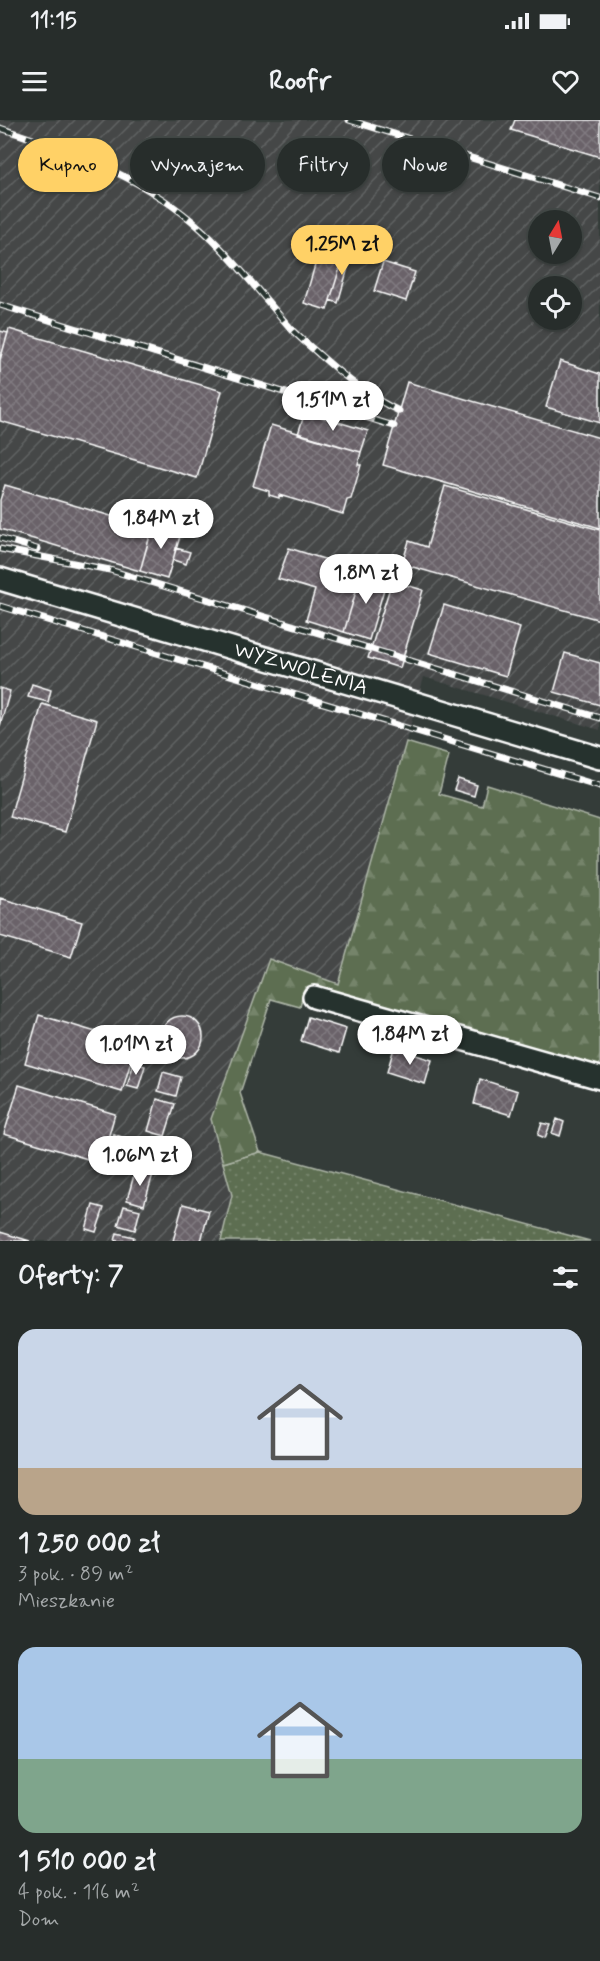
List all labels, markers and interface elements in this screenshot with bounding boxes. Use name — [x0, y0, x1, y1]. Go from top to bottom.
text: 11:15 — [30, 7, 77, 35]
text: Roofr — [269, 64, 331, 99]
icon: menu — [18, 65, 51, 98]
icon: heart — [549, 65, 582, 98]
chip: Kupno — [18, 138, 118, 192]
chip: Wynajem — [130, 138, 265, 192]
chip: Filtry — [277, 138, 370, 192]
chip: Nowe — [382, 138, 469, 192]
north arrow — [528, 210, 582, 264]
map controls — [528, 210, 582, 330]
pin: 1.25M zł — [280, 225, 404, 276]
text: 1.25M zł — [305, 231, 379, 258]
button: locate — [528, 276, 582, 330]
pin: 1.51M zł — [271, 381, 395, 432]
text: 1.51M zł — [296, 387, 370, 414]
pin: 1.84M zł — [99, 499, 223, 550]
text: 1.84M zł — [122, 505, 200, 532]
pin: 1.8M zł — [311, 554, 421, 605]
text: 1.8M zł — [334, 560, 398, 587]
street label: WYZWOLENIA — [231, 636, 371, 702]
pin: 1.84M zł — [348, 1015, 472, 1066]
text: 1.84M zł — [371, 1021, 449, 1048]
pin: 1.01M zł — [74, 1025, 198, 1076]
text: 1.01M zł — [99, 1031, 173, 1058]
pin: 1.06M zł — [78, 1136, 202, 1187]
text: 1.06M zł — [102, 1142, 178, 1169]
text: Oferty: 7 — [18, 1260, 124, 1294]
icon: filters — [549, 1261, 582, 1294]
icon: home — [246, 1368, 354, 1476]
text: 1 250 000 zł — [18, 1527, 160, 1561]
text: 3 pok. · 89 m² — [18, 1561, 133, 1588]
text: Mieszkanie — [18, 1588, 115, 1615]
icon: home — [246, 1686, 354, 1794]
text: 1 510 000 zł — [18, 1845, 156, 1879]
text: 4 pok. · 116 m² — [18, 1879, 140, 1906]
text: Dom — [18, 1906, 59, 1933]

